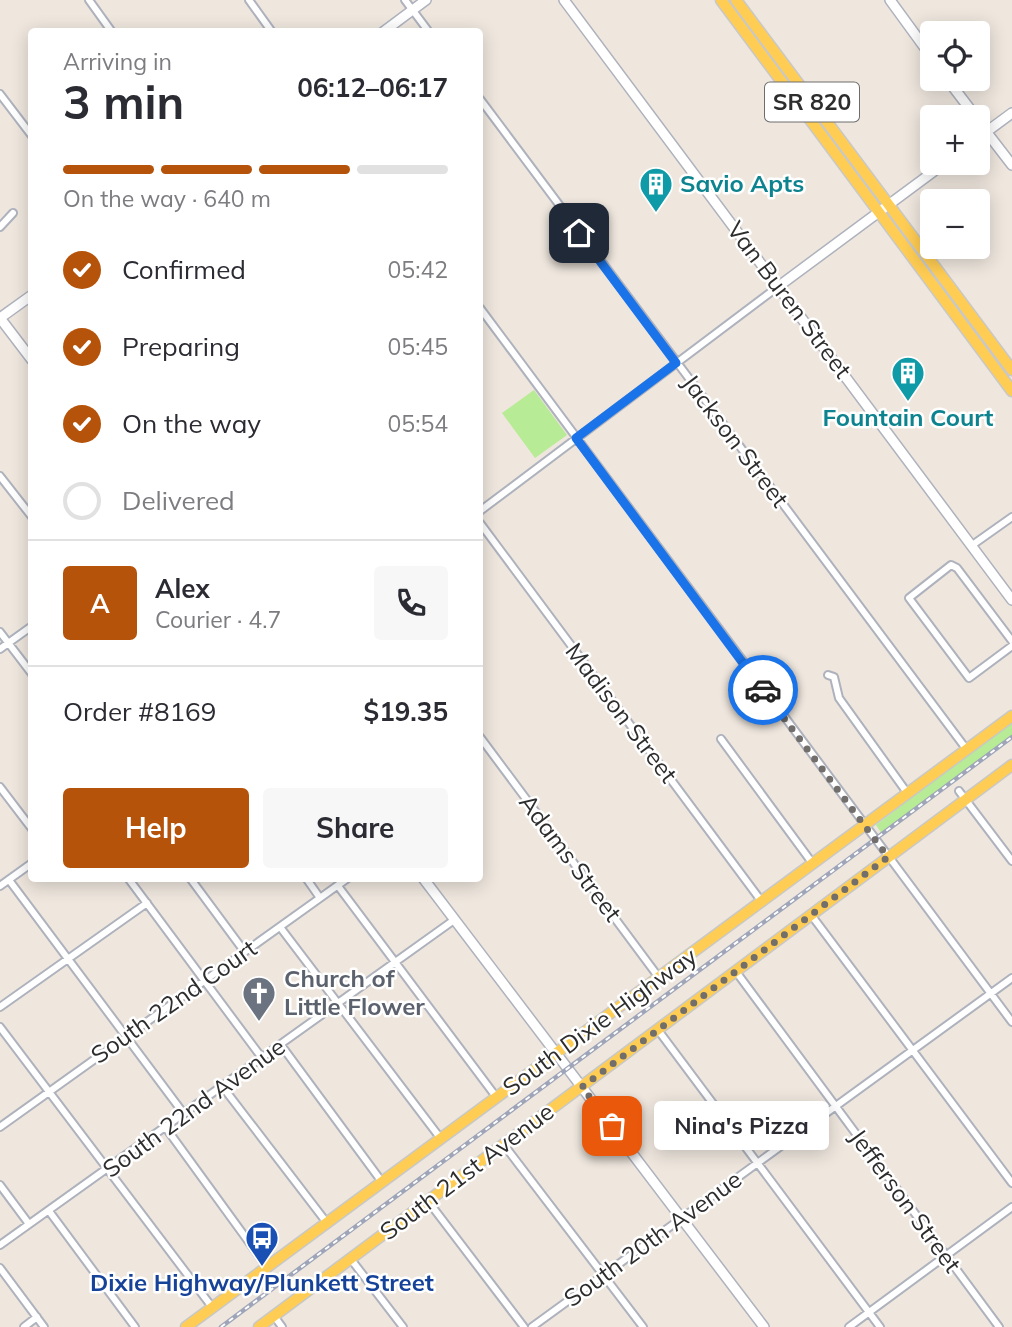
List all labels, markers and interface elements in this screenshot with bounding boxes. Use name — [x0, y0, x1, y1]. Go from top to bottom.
map controls — [920, 21, 990, 259]
button: locate — [920, 21, 990, 91]
text: Arriving in — [63, 47, 172, 76]
text: 06:12–06:17 — [297, 71, 448, 104]
text: 3 min — [63, 73, 184, 131]
road number: SR 820 — [765, 82, 859, 122]
button: + — [920, 105, 990, 175]
building icon: Savio Apts — [637, 165, 675, 214]
place label: Savio Apts — [680, 168, 804, 198]
text: On the way · 640 m — [63, 184, 271, 213]
button: − — [920, 189, 990, 259]
pin — [549, 203, 609, 263]
icon: home — [560, 214, 598, 252]
street label: Van Buren Street — [721, 215, 859, 384]
icon: check — [63, 251, 101, 289]
text: Confirmed — [122, 253, 246, 286]
text: 05:42 — [388, 255, 448, 284]
icon: check — [63, 328, 101, 366]
text: Preparing — [122, 330, 240, 363]
text: 05:45 — [388, 332, 448, 361]
building icon: Fountain Court — [889, 354, 927, 403]
street label: Jackson Street — [676, 368, 796, 513]
place label: Fountain Court — [823, 402, 993, 432]
icon: check — [63, 405, 101, 443]
text: On the way — [122, 407, 261, 440]
text: 05:54 — [388, 409, 448, 438]
text: Delivered — [122, 484, 235, 517]
button: phone — [374, 566, 448, 640]
text: Alex — [155, 572, 210, 605]
text: A — [90, 587, 110, 620]
text: Courier · 4.7 — [155, 605, 281, 634]
street label: Madison Street — [559, 637, 684, 788]
courier — [728, 655, 798, 725]
icon: car — [744, 671, 782, 709]
text: Order #8169 — [63, 695, 216, 728]
text: $19.35 — [364, 695, 448, 728]
button: Help — [63, 788, 249, 868]
button: Share — [263, 788, 448, 868]
street label: Adams Street — [513, 788, 628, 927]
street label: South 22nd Court — [85, 933, 262, 1070]
street label: South Dixie Highway — [496, 940, 703, 1102]
place label: Church of Little Flower — [284, 963, 425, 1021]
church icon: Church of Little Flower — [240, 974, 278, 1023]
street label: South 22nd Avenue — [96, 1031, 291, 1184]
street label: South 21st Avenue — [373, 1096, 559, 1246]
pin — [582, 1096, 642, 1156]
callout: Nina's Pizza — [654, 1102, 829, 1150]
icon: bag — [593, 1107, 631, 1145]
text: Nina's Pizza — [674, 1111, 809, 1140]
street label: Jefferson Street — [844, 1123, 968, 1278]
street label: South 20th Avenue — [558, 1164, 747, 1313]
bus stop icon: Dixie Highway/Plunkett Street — [243, 1219, 281, 1268]
place label: Dixie Highway/Plunkett Street — [90, 1267, 434, 1297]

